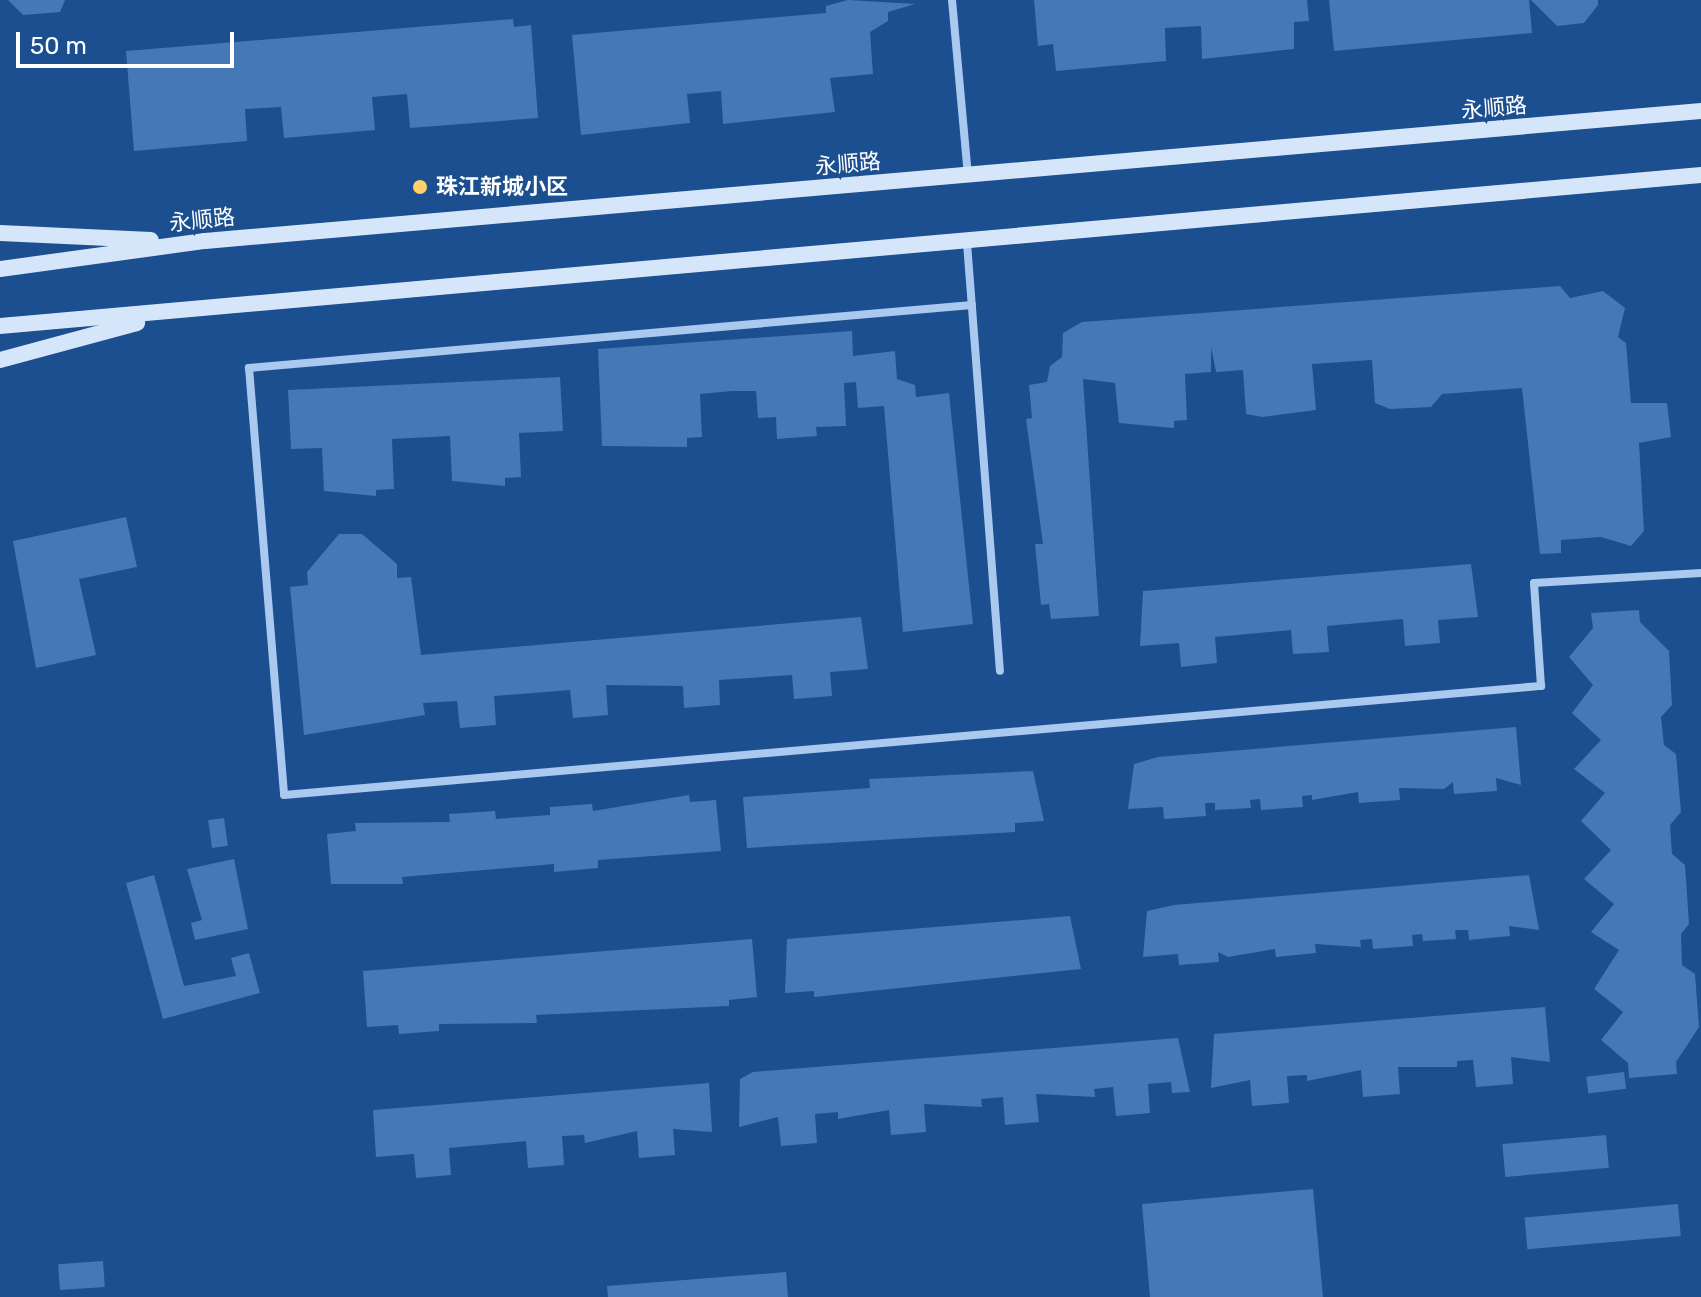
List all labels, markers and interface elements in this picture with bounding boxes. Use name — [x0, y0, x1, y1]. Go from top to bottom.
scale bar — [20, 16, 238, 66]
text: 50 m — [30, 32, 87, 60]
street label: 永顺路 — [1460, 92, 1528, 124]
street label: 永顺路 — [814, 148, 882, 180]
place label: 珠江新城小区 — [436, 174, 568, 200]
marker: 珠江新城小区 — [411, 178, 429, 196]
street label: 永顺路 — [168, 203, 236, 237]

